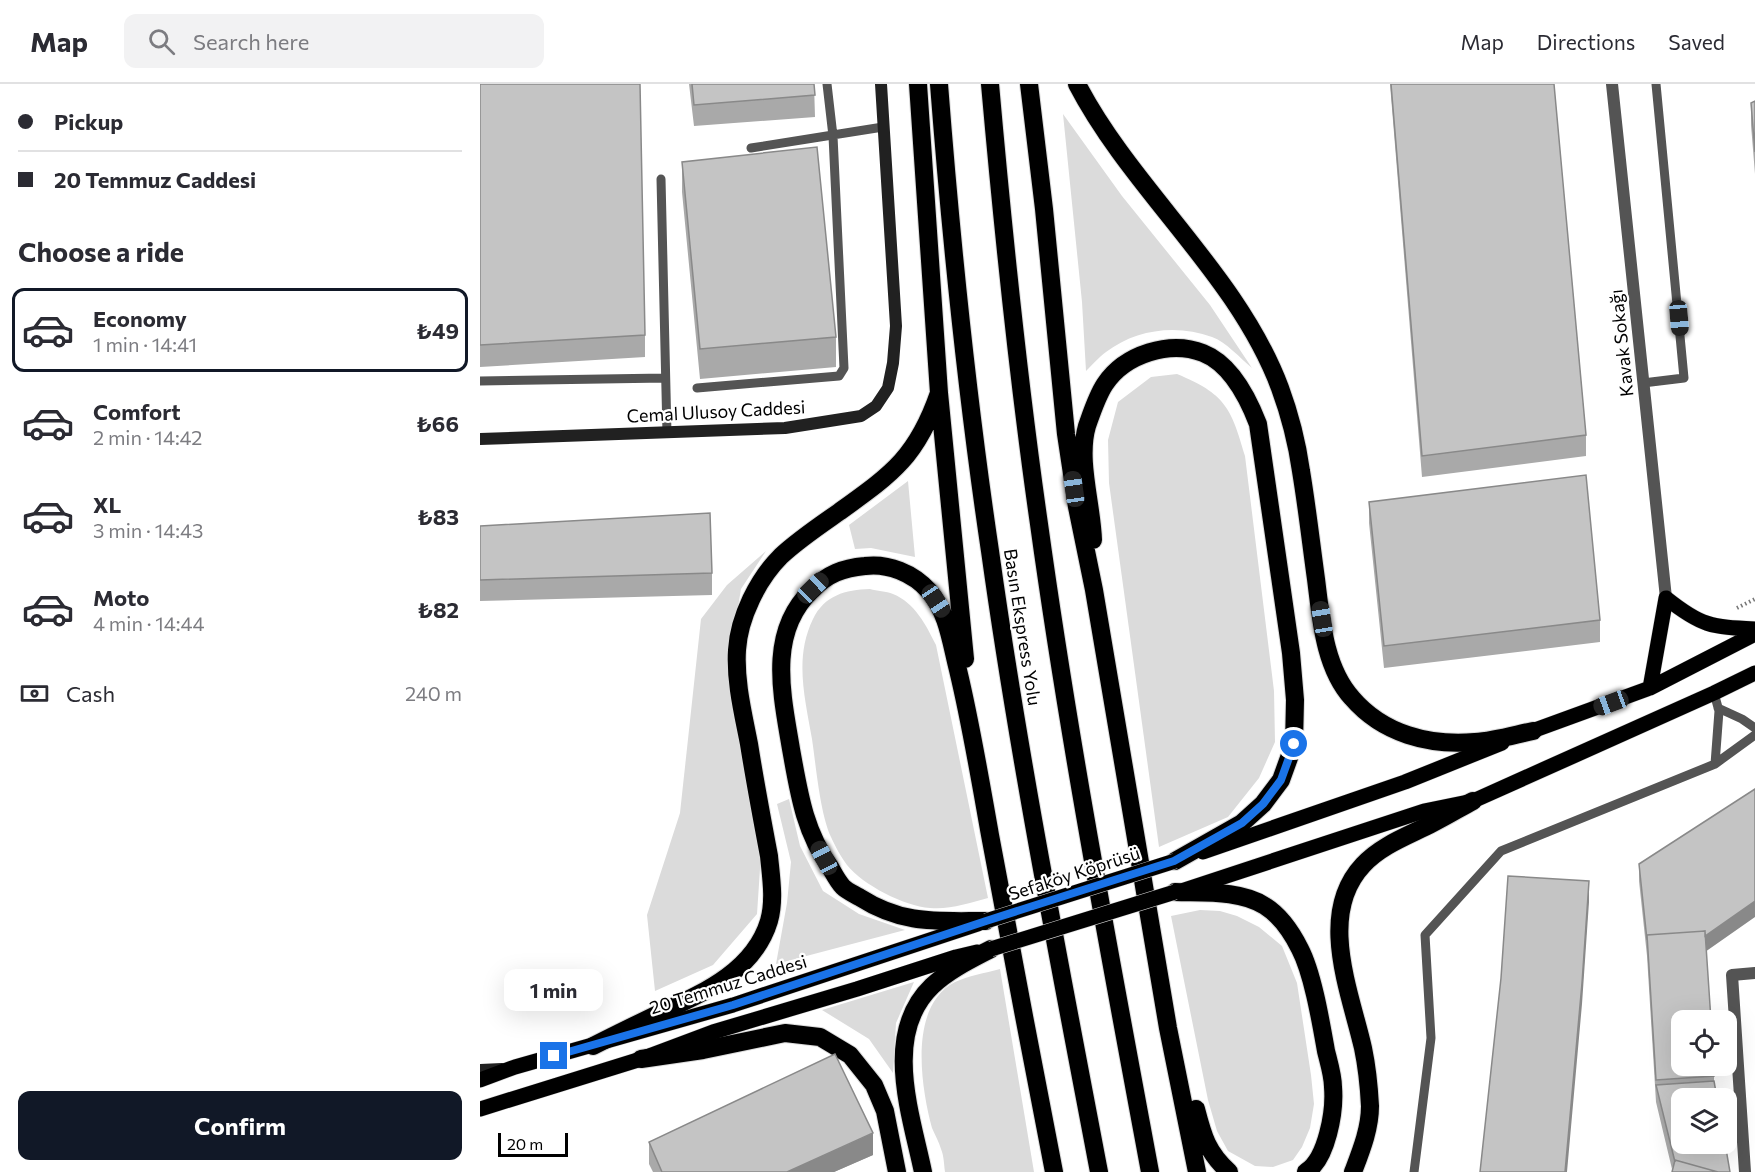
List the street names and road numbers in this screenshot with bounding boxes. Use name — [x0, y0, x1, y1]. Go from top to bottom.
street label: Kavak Sokağı — [1604, 288, 1638, 398]
street label: Cemal Ulusoy Caddesi — [626, 395, 806, 427]
street label: Basın Ekspress Yolu — [1000, 547, 1046, 707]
street label: Sefaköy Köprüsü — [1005, 841, 1143, 905]
street label: 20 Temmuz Caddesi — [647, 950, 809, 1018]

